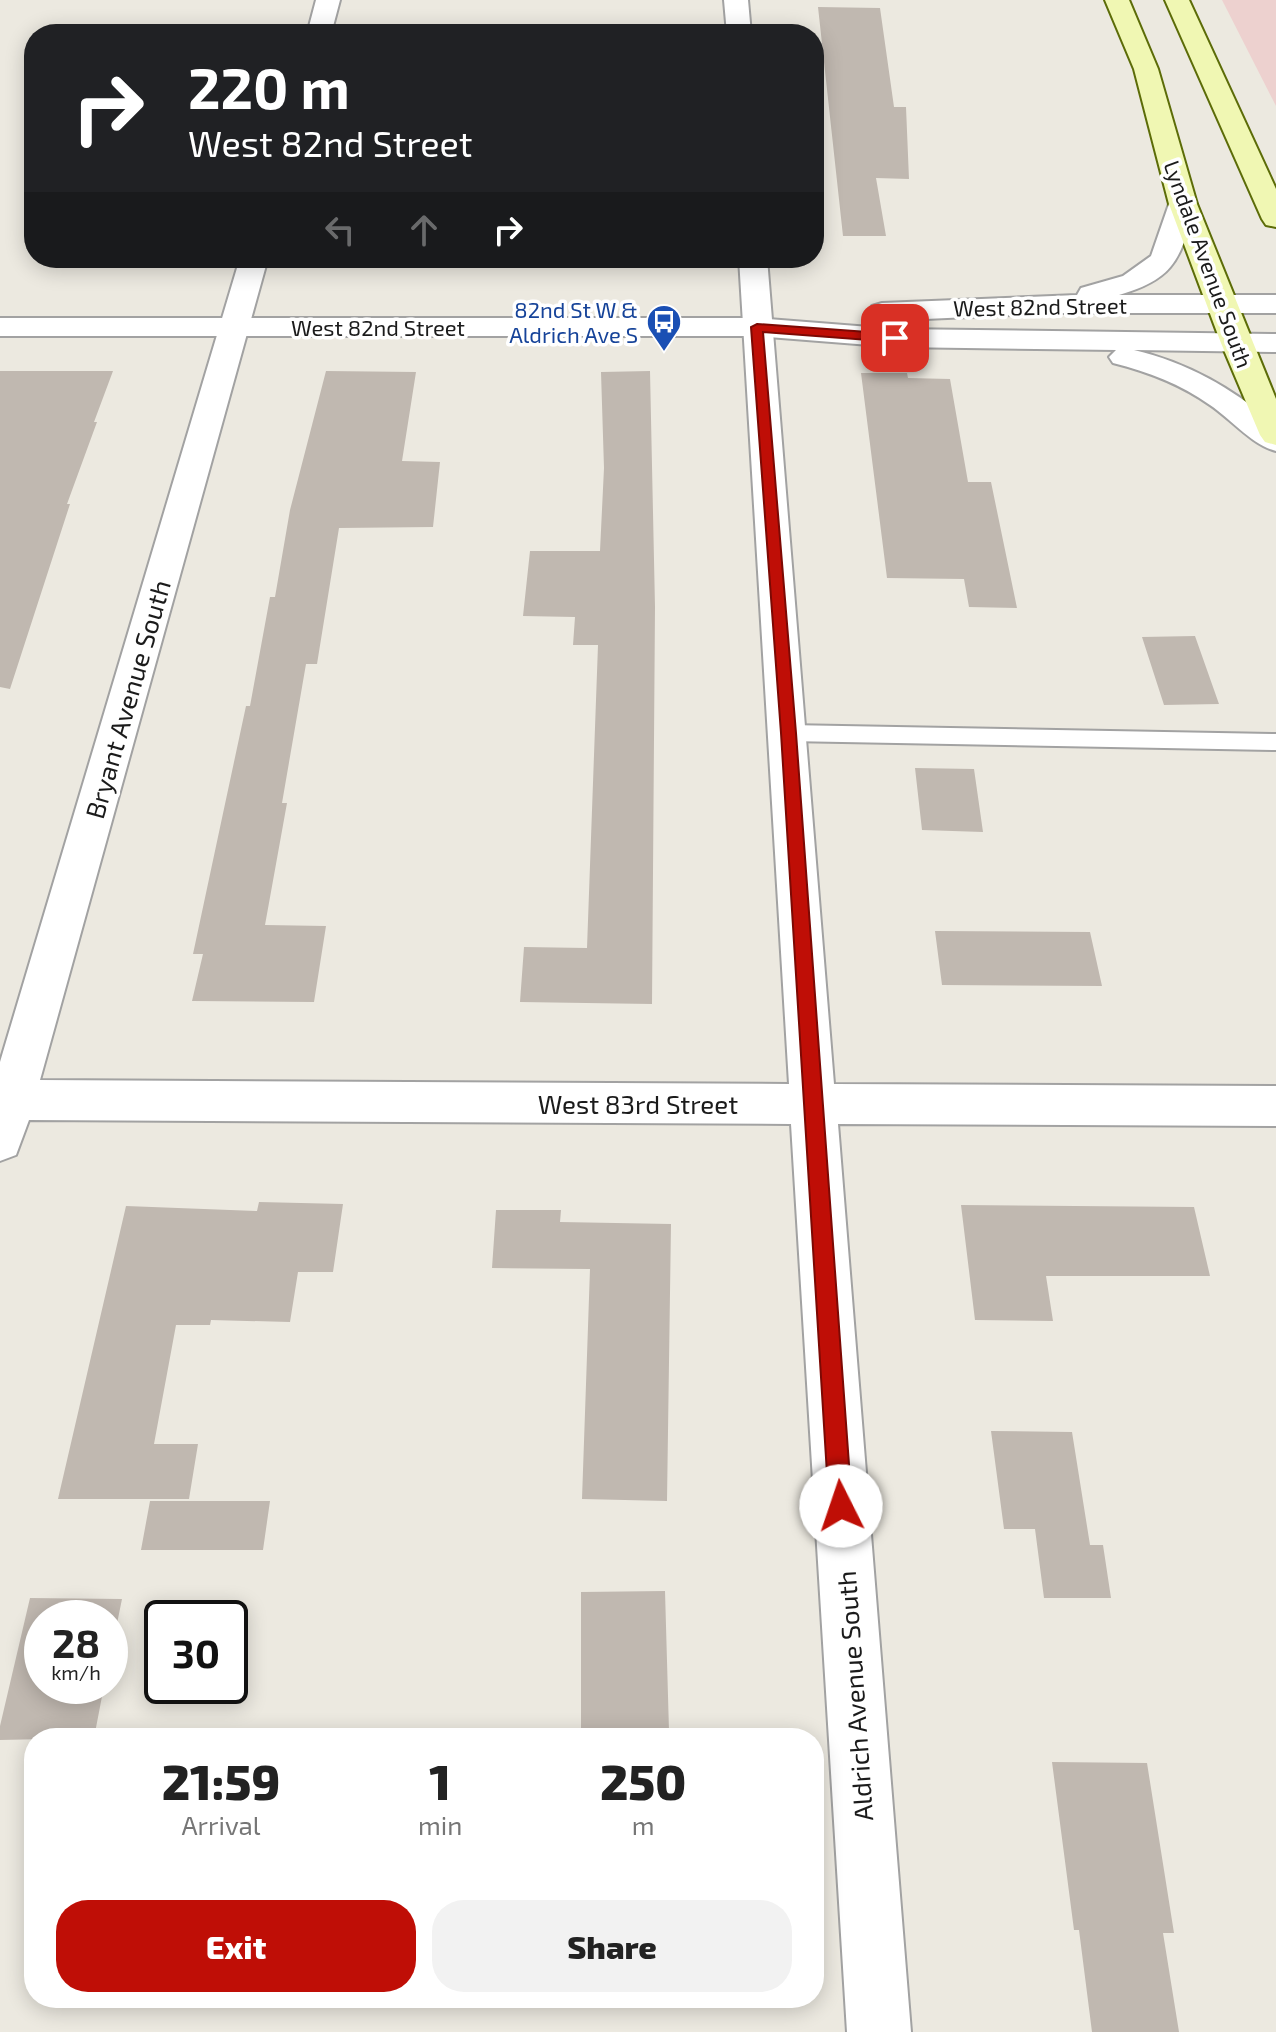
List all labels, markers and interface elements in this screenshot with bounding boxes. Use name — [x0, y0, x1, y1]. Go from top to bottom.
text: 220 m — [188, 53, 350, 120]
icon: right — [56, 56, 160, 160]
text: West 82nd Street — [188, 121, 473, 164]
street label: Lyndale Avenue South — [1159, 157, 1259, 371]
icon: left — [318, 208, 362, 252]
icon: ahead — [402, 208, 446, 252]
icon: right — [486, 208, 530, 252]
street label: West 82nd Street — [953, 291, 1127, 321]
place label: 82nd St W & Aldrich Ave S — [509, 296, 638, 347]
bus stop icon: 82nd St W & Aldrich Ave S — [645, 303, 683, 353]
pin — [861, 304, 929, 372]
street label: West 82nd Street — [291, 314, 465, 340]
icon: arrive — [873, 316, 917, 360]
street label: Bryant Avenue South — [78, 576, 176, 822]
street label: West 83rd Street — [538, 1088, 738, 1119]
position arrow — [799, 1464, 883, 1548]
street label: Aldrich Avenue South — [830, 1570, 878, 1822]
speed limit sign: 30 — [144, 1600, 248, 1704]
text: 28 — [52, 1618, 100, 1666]
text: km/h — [51, 1660, 101, 1684]
text: 21:59 — [162, 1752, 280, 1810]
text: 1 — [429, 1752, 451, 1810]
text: 250 — [600, 1752, 686, 1810]
text: Arrival — [181, 1809, 261, 1840]
text: min — [418, 1809, 462, 1840]
text: m — [632, 1809, 655, 1840]
button: Exit — [56, 1900, 416, 1992]
button: Share — [432, 1900, 792, 1992]

